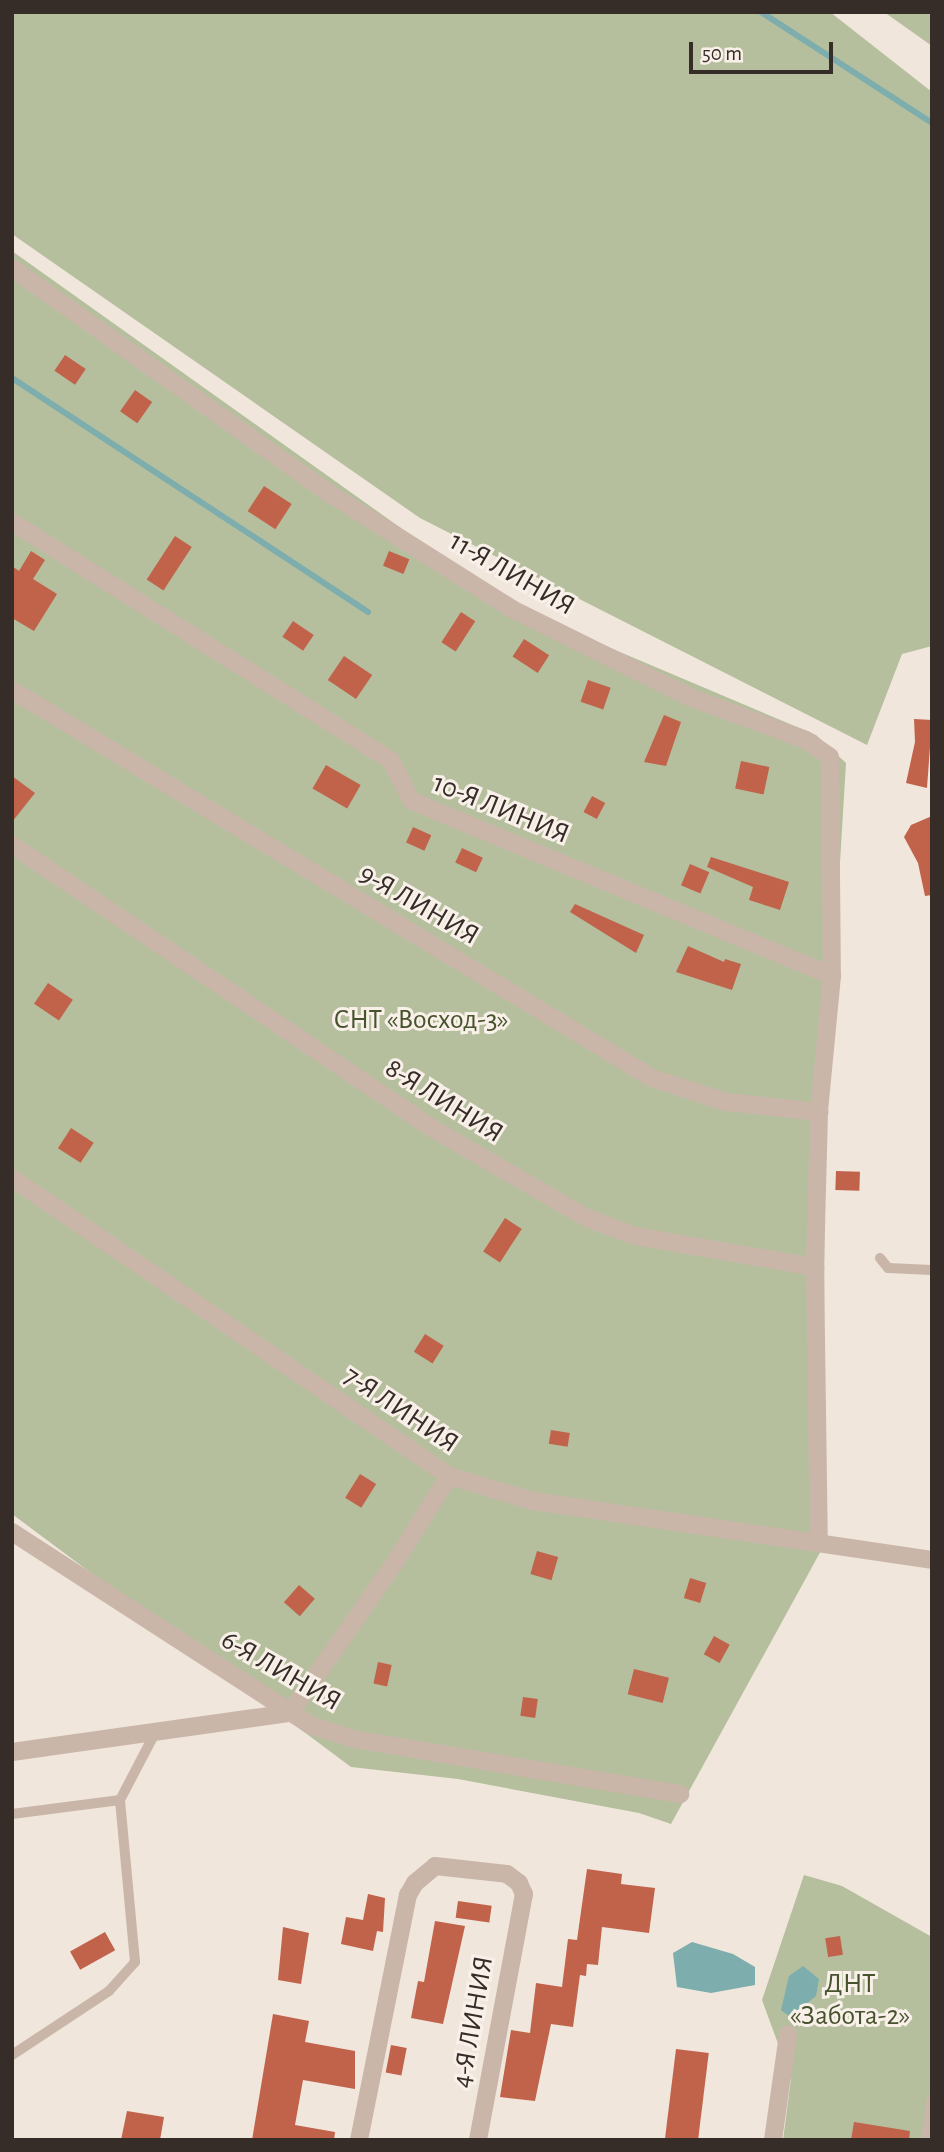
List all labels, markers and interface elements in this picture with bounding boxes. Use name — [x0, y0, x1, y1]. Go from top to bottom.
scale bar — [692, 28, 836, 72]
text: 50 m — [702, 43, 742, 64]
street label: 11-Я ЛИНИЯ — [443, 525, 581, 623]
street label: 10-Я ЛИНИЯ — [428, 766, 574, 852]
street label: 9-Я ЛИНИЯ — [353, 857, 485, 953]
park label: СНТ «Восход-3» — [333, 1003, 509, 1037]
street label: 8-Я ЛИНИЯ — [379, 1051, 509, 1151]
street label: 7-Я ЛИНИЯ — [337, 1359, 465, 1461]
street label: 6-Я ЛИНИЯ — [215, 1623, 347, 1719]
street label: 4-Я ЛИНИЯ — [445, 1953, 501, 2091]
park label: ДНТ «Забота-2» — [790, 1967, 910, 2033]

